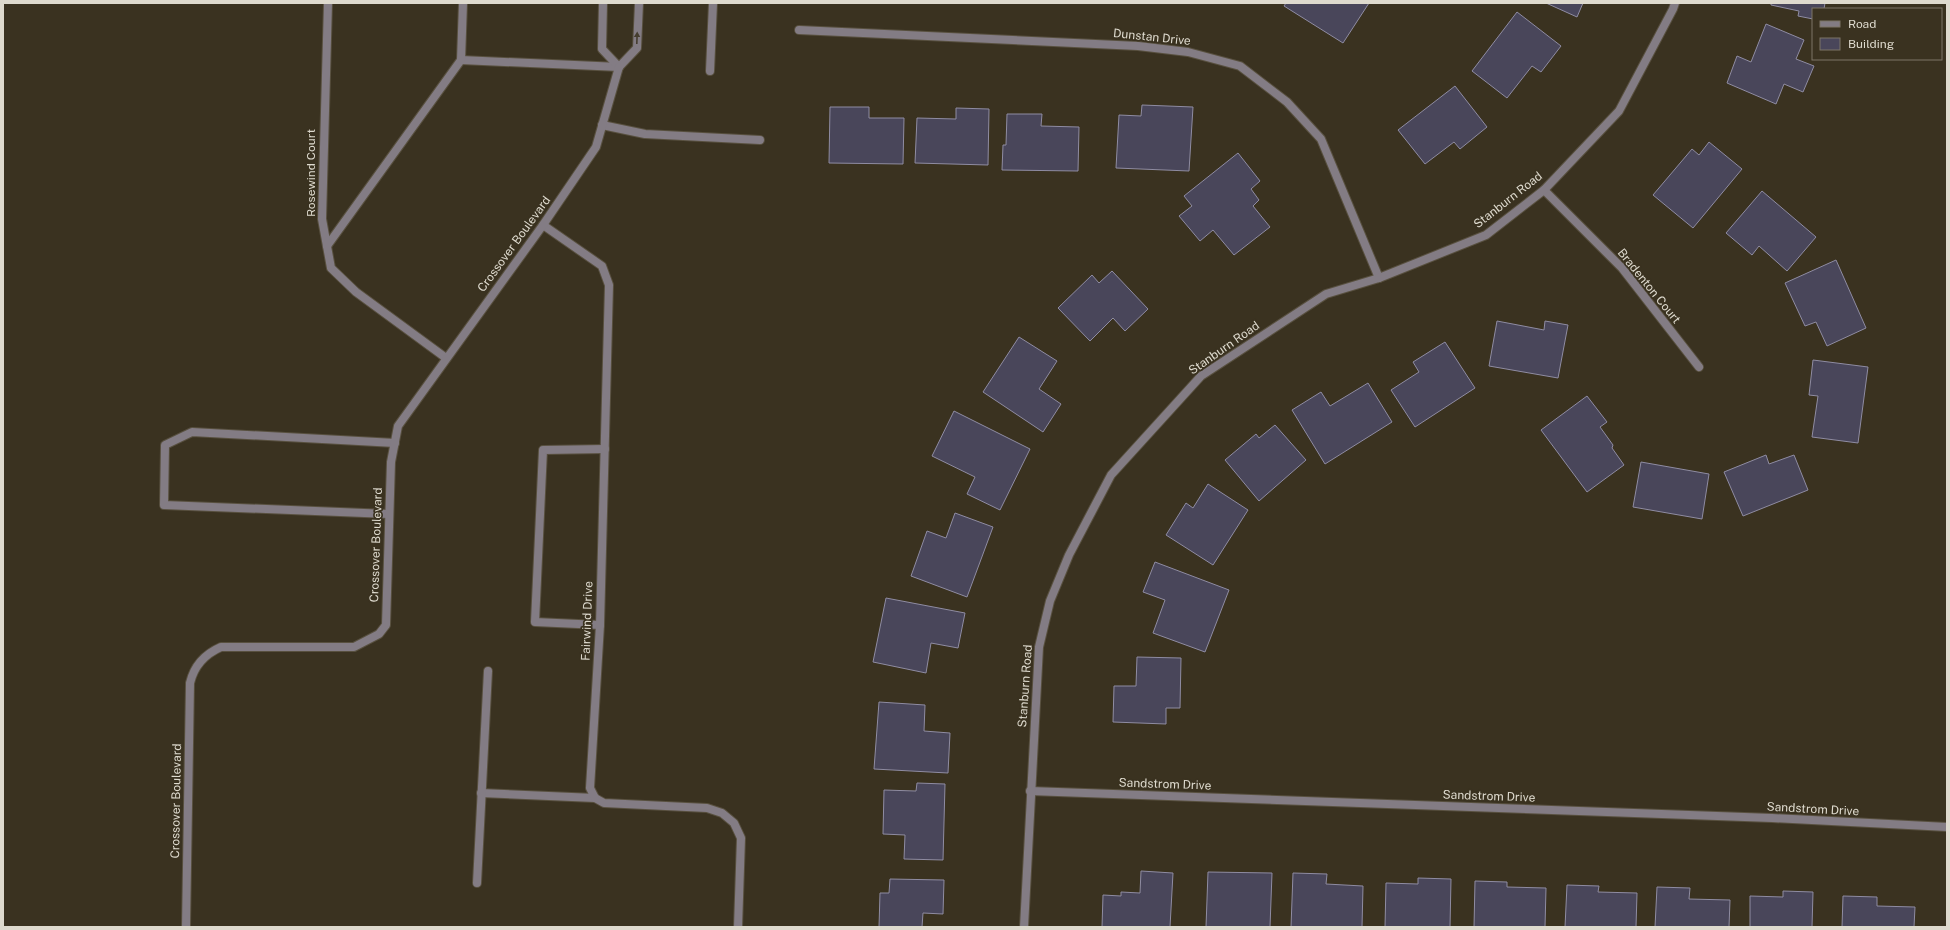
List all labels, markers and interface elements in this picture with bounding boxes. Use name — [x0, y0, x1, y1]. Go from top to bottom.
legend — [1812, 8, 1942, 60]
text: Road — [1848, 17, 1876, 31]
street label: Dunstan Drive — [1112, 26, 1192, 48]
one-way arrow — [634, 32, 641, 44]
text: Building — [1848, 37, 1894, 51]
street label: Rosewind Court — [304, 129, 318, 217]
street label: Stanburn Road — [1471, 169, 1545, 231]
street label: Crossover Boulevard — [475, 193, 553, 295]
street label: Bradenton Court — [1615, 246, 1684, 326]
street label: Stanburn Road — [1186, 318, 1262, 378]
street label: Crossover Boulevard — [367, 487, 385, 603]
street label: Fairwind Drive — [579, 581, 595, 661]
street label: Stanburn Road — [1015, 644, 1035, 728]
street label: Crossover Boulevard — [168, 743, 184, 859]
street label: Sandstrom Drive — [1118, 775, 1212, 793]
street label: Sandstrom Drive — [1442, 787, 1536, 805]
street label: Sandstrom Drive — [1766, 800, 1860, 818]

